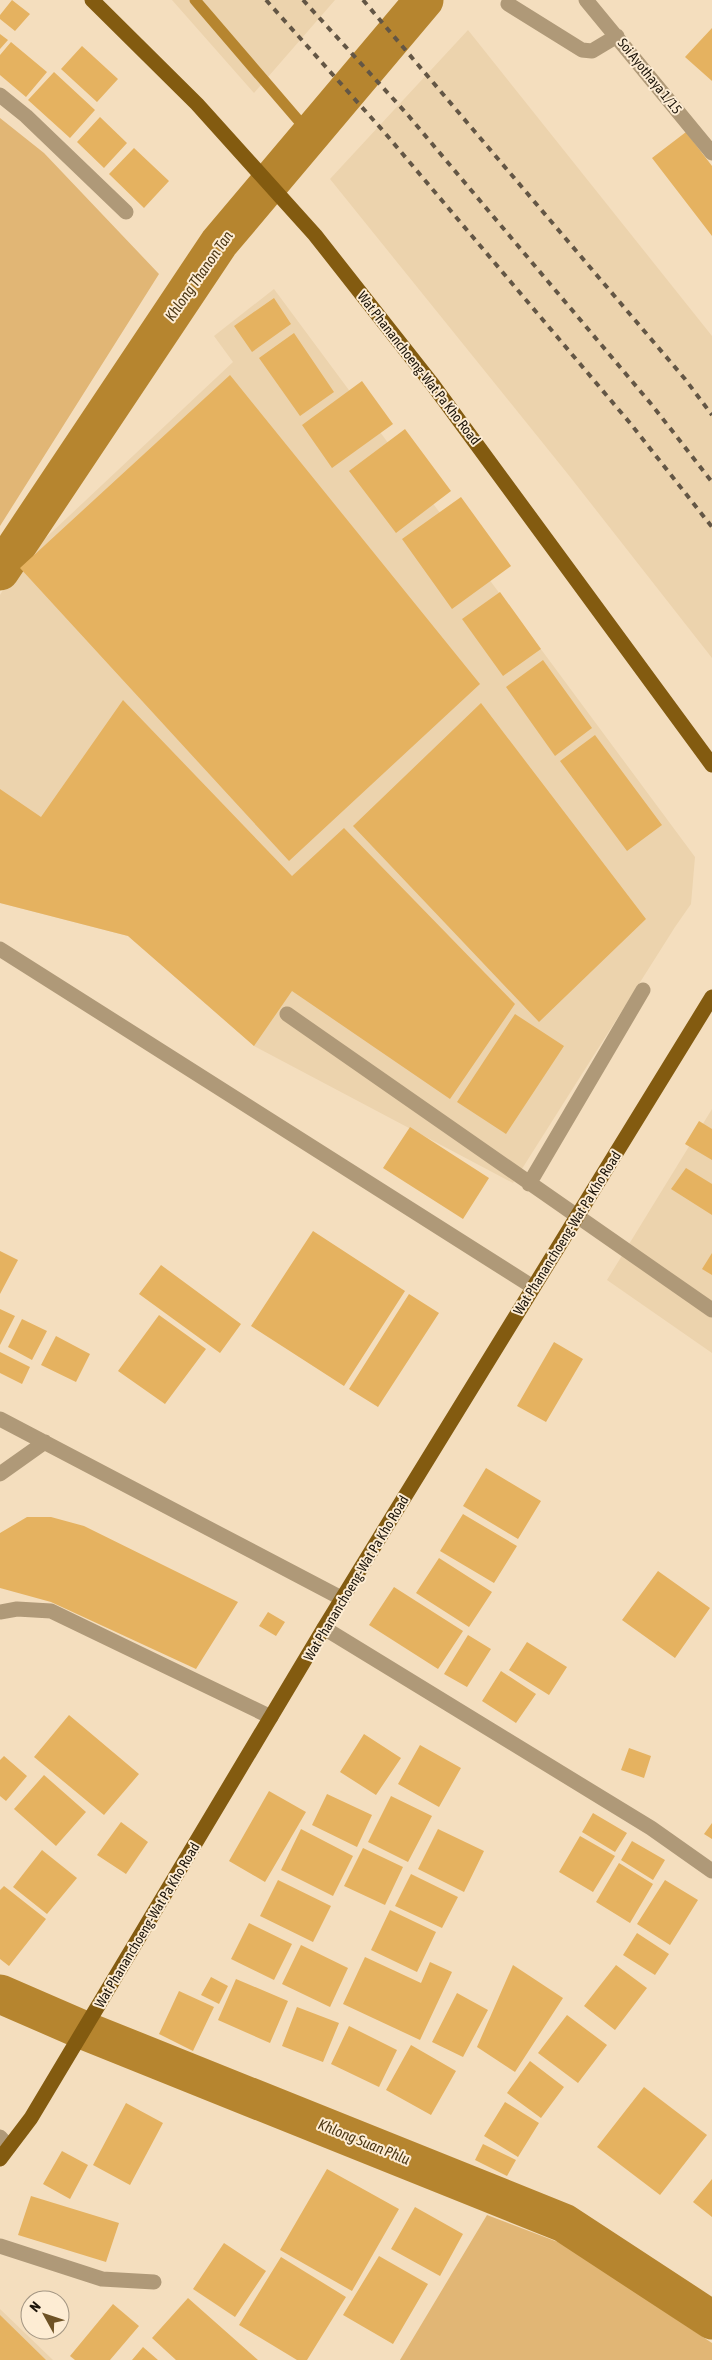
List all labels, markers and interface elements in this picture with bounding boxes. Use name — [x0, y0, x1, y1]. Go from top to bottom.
street label: Soi Ayothaya 1/15 — [615, 35, 685, 117]
water label: Khlong Thanon Tan — [161, 227, 236, 324]
street label: Wat Phananchoeng-Wat Pa Kho Road — [354, 288, 484, 448]
street label: Wat Phananchoeng-Wat Pa Kho Road — [510, 1148, 624, 1318]
street label: Wat Phananchoeng-Wat Pa Kho Road — [300, 1493, 412, 1663]
street label: Wat Phananchoeng-Wat Pa Kho Road — [91, 1840, 203, 2010]
water label: Khlong Suan Phlu — [316, 2115, 413, 2168]
north arrow — [20, 2290, 70, 2340]
text: N — [26, 2298, 44, 2315]

